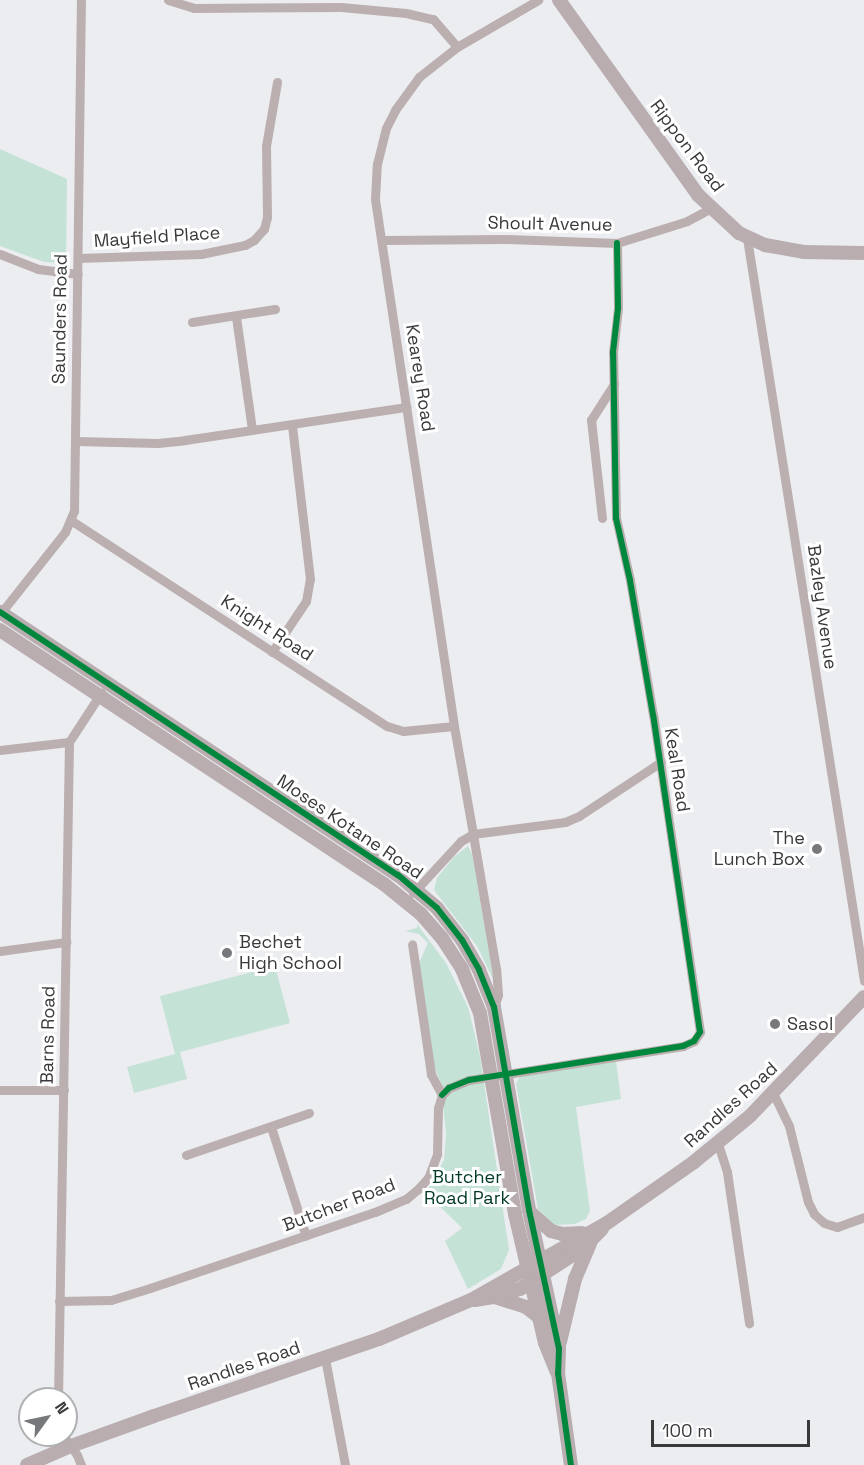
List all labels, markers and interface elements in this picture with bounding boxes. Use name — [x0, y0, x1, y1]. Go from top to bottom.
street label: Rippon Road — [645, 96, 729, 196]
street label: Shoult Avenue — [487, 212, 613, 236]
street label: Mayfield Place — [93, 222, 221, 252]
street label: Saunders Road — [48, 254, 72, 384]
street label: Kearey Road — [401, 323, 439, 433]
street label: Bazley Avenue — [803, 543, 841, 671]
street label: Knight Road — [217, 590, 317, 666]
street label: Keal Road — [660, 726, 694, 814]
street label: Moses Kotane Road — [273, 770, 427, 884]
place label: The Lunch Box — [714, 828, 805, 870]
marker: The Lunch Box — [810, 842, 824, 856]
place label: Bechet High School — [239, 932, 342, 974]
marker: Bechet High School — [220, 946, 234, 960]
street label: Barns Road — [36, 986, 60, 1084]
place label: Sasol — [787, 1013, 833, 1035]
marker: Sasol — [768, 1017, 782, 1031]
street label: Randles Road — [680, 1058, 782, 1152]
park label: Butcher Road Park — [424, 1167, 510, 1210]
street label: Butcher Road — [280, 1174, 398, 1236]
street label: Randles Road — [185, 1337, 303, 1395]
north arrow — [18, 1387, 78, 1447]
text: N — [50, 1398, 74, 1418]
scale bar — [654, 1408, 813, 1446]
text: 100 m — [662, 1419, 713, 1442]

